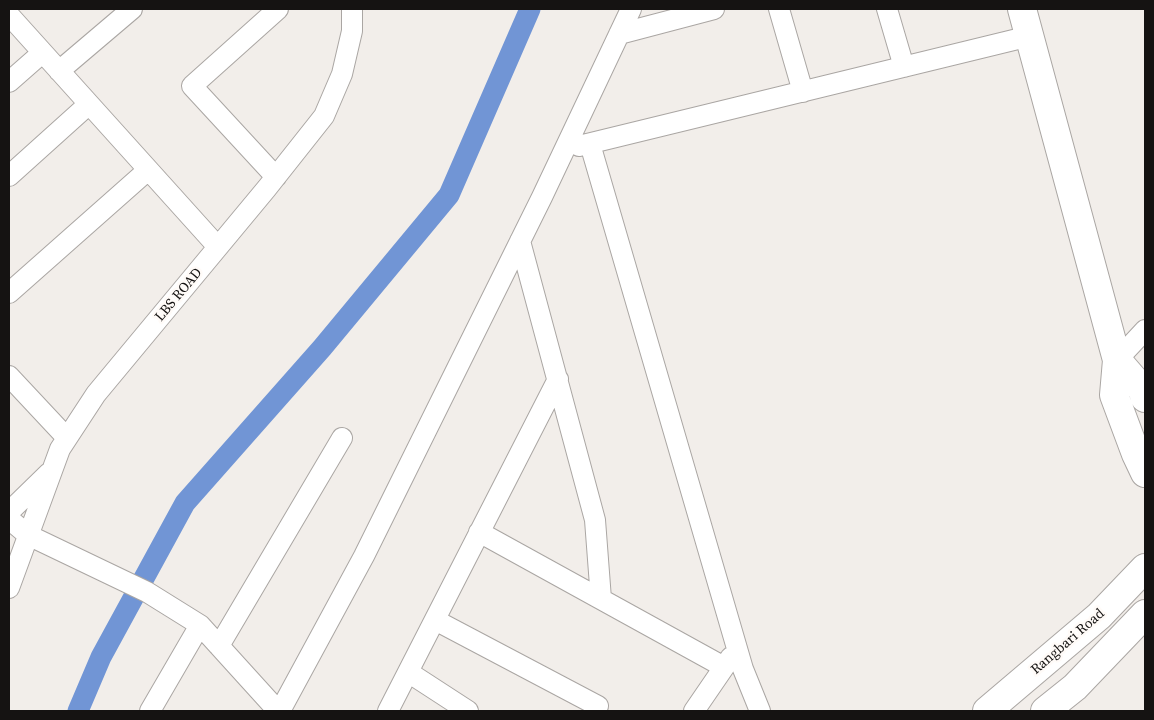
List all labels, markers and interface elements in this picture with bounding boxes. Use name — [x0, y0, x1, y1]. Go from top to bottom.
street label: LBS ROAD — [152, 265, 206, 325]
street label: Rangbari Road — [1028, 605, 1108, 679]

